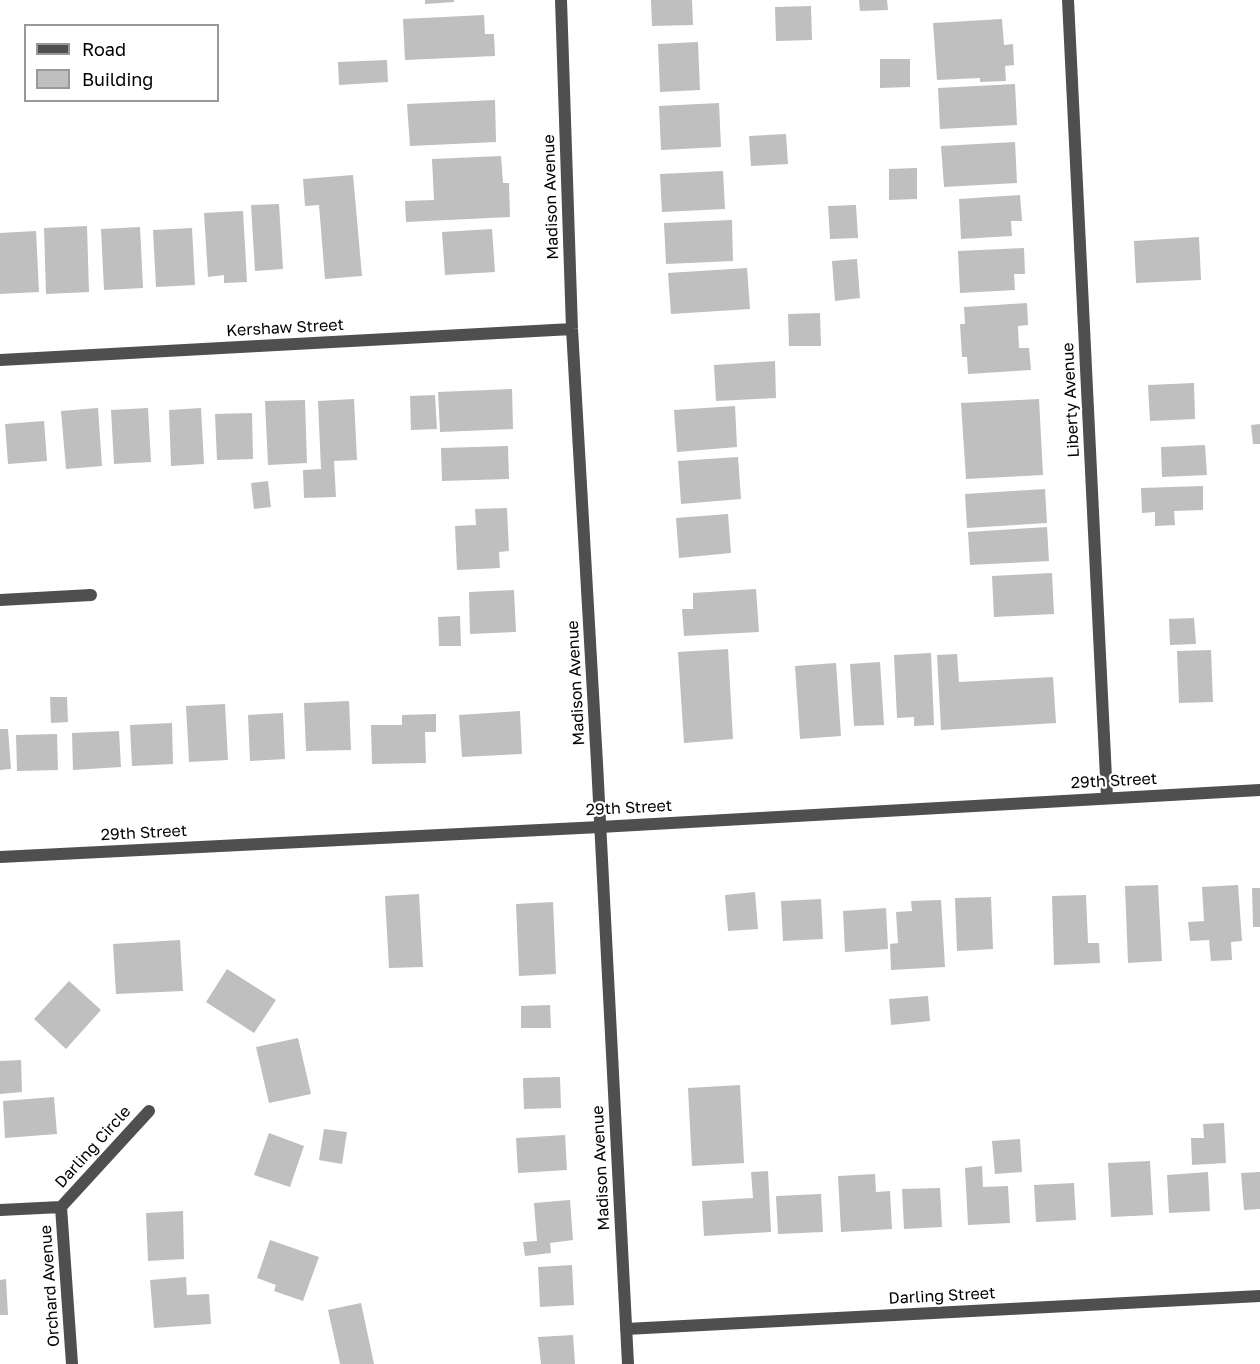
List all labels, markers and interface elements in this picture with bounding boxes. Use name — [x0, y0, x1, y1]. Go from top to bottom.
legend — [24, 24, 219, 102]
text: Road — [82, 38, 126, 60]
text: Building — [82, 68, 153, 90]
street label: Madison Avenue — [539, 134, 563, 260]
street label: Kershaw Street — [226, 315, 344, 341]
street label: Liberty Avenue — [1058, 342, 1084, 458]
street label: Madison Avenue — [563, 620, 589, 746]
street label: 29th Street — [1070, 769, 1158, 793]
street label: 29th Street — [585, 796, 673, 820]
street label: 29th Street — [100, 821, 188, 845]
street label: Darling Circle — [51, 1102, 135, 1192]
street label: Madison Avenue — [588, 1105, 614, 1231]
street label: Orchard Avenue — [36, 1225, 64, 1347]
street label: Darling Street — [888, 1284, 996, 1308]

